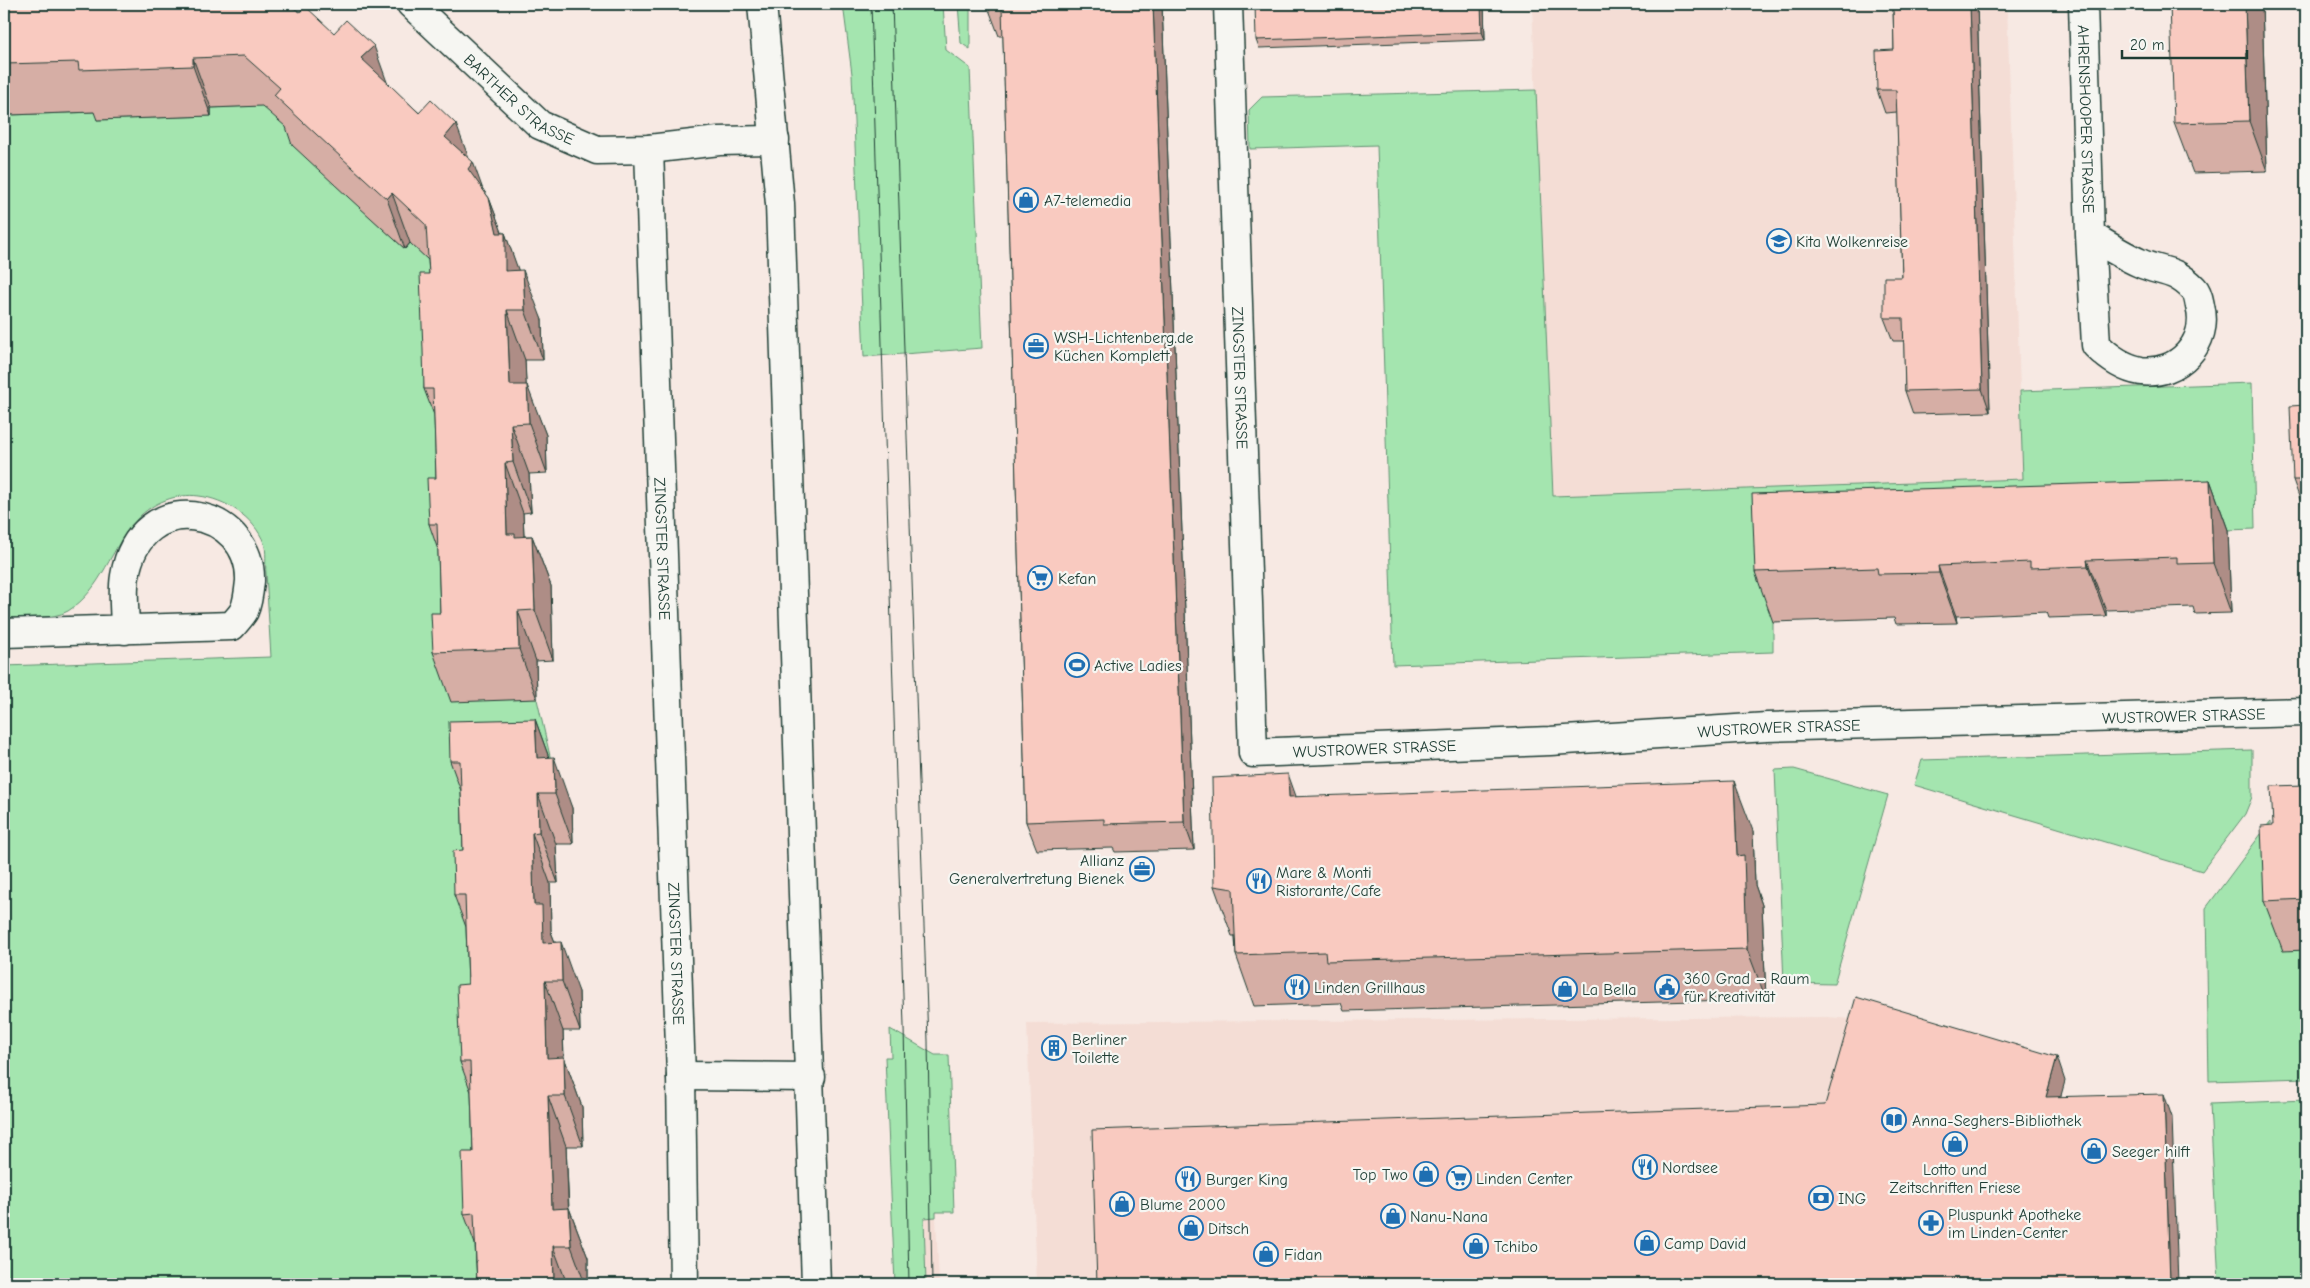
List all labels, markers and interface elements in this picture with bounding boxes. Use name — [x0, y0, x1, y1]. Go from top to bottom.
street label: AHRENSHOOPER STRASSE — [2074, 24, 2097, 214]
scale bar — [2122, 28, 2248, 60]
text: 20 m — [2130, 36, 2164, 54]
street label: BARTHER STRASSE — [460, 51, 577, 149]
shop icon: A7-telemedia — [1013, 187, 1039, 213]
place label: A7-telemedia — [1044, 192, 1131, 210]
school or university icon: Kita Wolkenreise — [1766, 228, 1792, 254]
place label: Kita Wolkenreise — [1796, 233, 1908, 251]
street label: ZINGSTER STRASSE — [1228, 306, 1251, 450]
place label: WSH-Lichtenberg.de Küchen Komplett — [1054, 329, 1193, 365]
office icon: WSH-Lichtenberg.de Küchen Komplett — [1023, 333, 1049, 359]
street label: ZINGSTER STRASSE — [650, 477, 673, 621]
supermarket icon: Kefan — [1027, 565, 1053, 591]
place label: Kefan — [1058, 570, 1096, 588]
sports icon: Active Ladies — [1064, 652, 1090, 678]
place label: Active Ladies — [1094, 657, 1182, 675]
street label: WUSTROWER STRASSE — [2102, 705, 2266, 728]
street label: WUSTROWER STRASSE — [1697, 716, 1861, 741]
street label: WUSTROWER STRASSE — [1293, 737, 1457, 761]
place label: Allianz Generalvertretung Bienek — [949, 852, 1124, 888]
office icon: Allianz Generalvertretung Bienek — [1129, 856, 1155, 882]
place label: Mare & Monti Ristorante/Cafe — [1276, 864, 1381, 900]
restaurant icon: Mare & Monti Ristorante/Cafe — [1246, 868, 1272, 894]
street label: ZINGSTER STRASSE — [664, 882, 687, 1026]
place label: 360 Grad – Raum für Kreativität — [1683, 970, 1809, 1006]
restaurant icon: Linden Grillhaus — [1284, 974, 1310, 1000]
public building icon: 360 Grad – Raum für Kreativität — [1654, 974, 1680, 1000]
shop icon: La Bella — [1552, 976, 1578, 1002]
place label: Linden Grillhaus — [1314, 979, 1426, 997]
place label: La Bella — [1582, 981, 1637, 999]
place label: Berliner Toilette — [1072, 1031, 1127, 1067]
building icon: Berliner Toilette — [1041, 1035, 1067, 1061]
library icon: Anna-Seghers-Bibliothek — [1881, 1107, 1907, 1133]
place label: Anna-Seghers-Bibliothek — [1912, 1112, 2082, 1130]
shop icon: Lotto und Zeitschriften Friese — [1942, 1131, 1968, 1157]
shop icon: Seeger hilft — [2081, 1138, 2107, 1164]
place label: Seeger hilft — [2112, 1143, 2190, 1161]
restaurant icon: Nordsee — [1632, 1154, 1658, 1180]
place label: Nordsee — [1662, 1159, 1718, 1177]
shop icon: Top Two — [1413, 1161, 1439, 1187]
place label: Lotto und Zeitschriften Friese — [1889, 1161, 2021, 1197]
supermarket icon: Linden Center — [1446, 1165, 1472, 1191]
restaurant icon: Burger King — [1175, 1166, 1201, 1192]
place label: Top Two — [1353, 1166, 1408, 1184]
place label: Linden Center — [1476, 1170, 1573, 1188]
place label: Burger King — [1206, 1171, 1288, 1189]
bank icon: ING — [1808, 1185, 1834, 1211]
place label: ING — [1838, 1190, 1866, 1208]
shop icon: Blume 2000 — [1109, 1191, 1135, 1217]
place label: Blume 2000 — [1140, 1196, 1226, 1214]
shop icon: Nanu-Nana — [1380, 1203, 1406, 1229]
place label: Pluspunkt Apotheke im Linden-Center — [1948, 1206, 2081, 1242]
place label: Nanu-Nana — [1410, 1208, 1488, 1226]
pharmacy icon: Pluspunkt Apotheke im Linden-Center — [1918, 1210, 1944, 1236]
shop icon: Ditsch — [1178, 1215, 1204, 1241]
place label: Ditsch — [1208, 1220, 1249, 1238]
shop icon: Camp David — [1634, 1230, 1660, 1256]
shop icon: Tchibo — [1463, 1233, 1489, 1259]
place label: Camp David — [1664, 1235, 1746, 1253]
place label: Tchibo — [1494, 1238, 1538, 1256]
shop icon: Fidan — [1253, 1241, 1279, 1267]
place label: Fidan — [1284, 1246, 1322, 1264]

